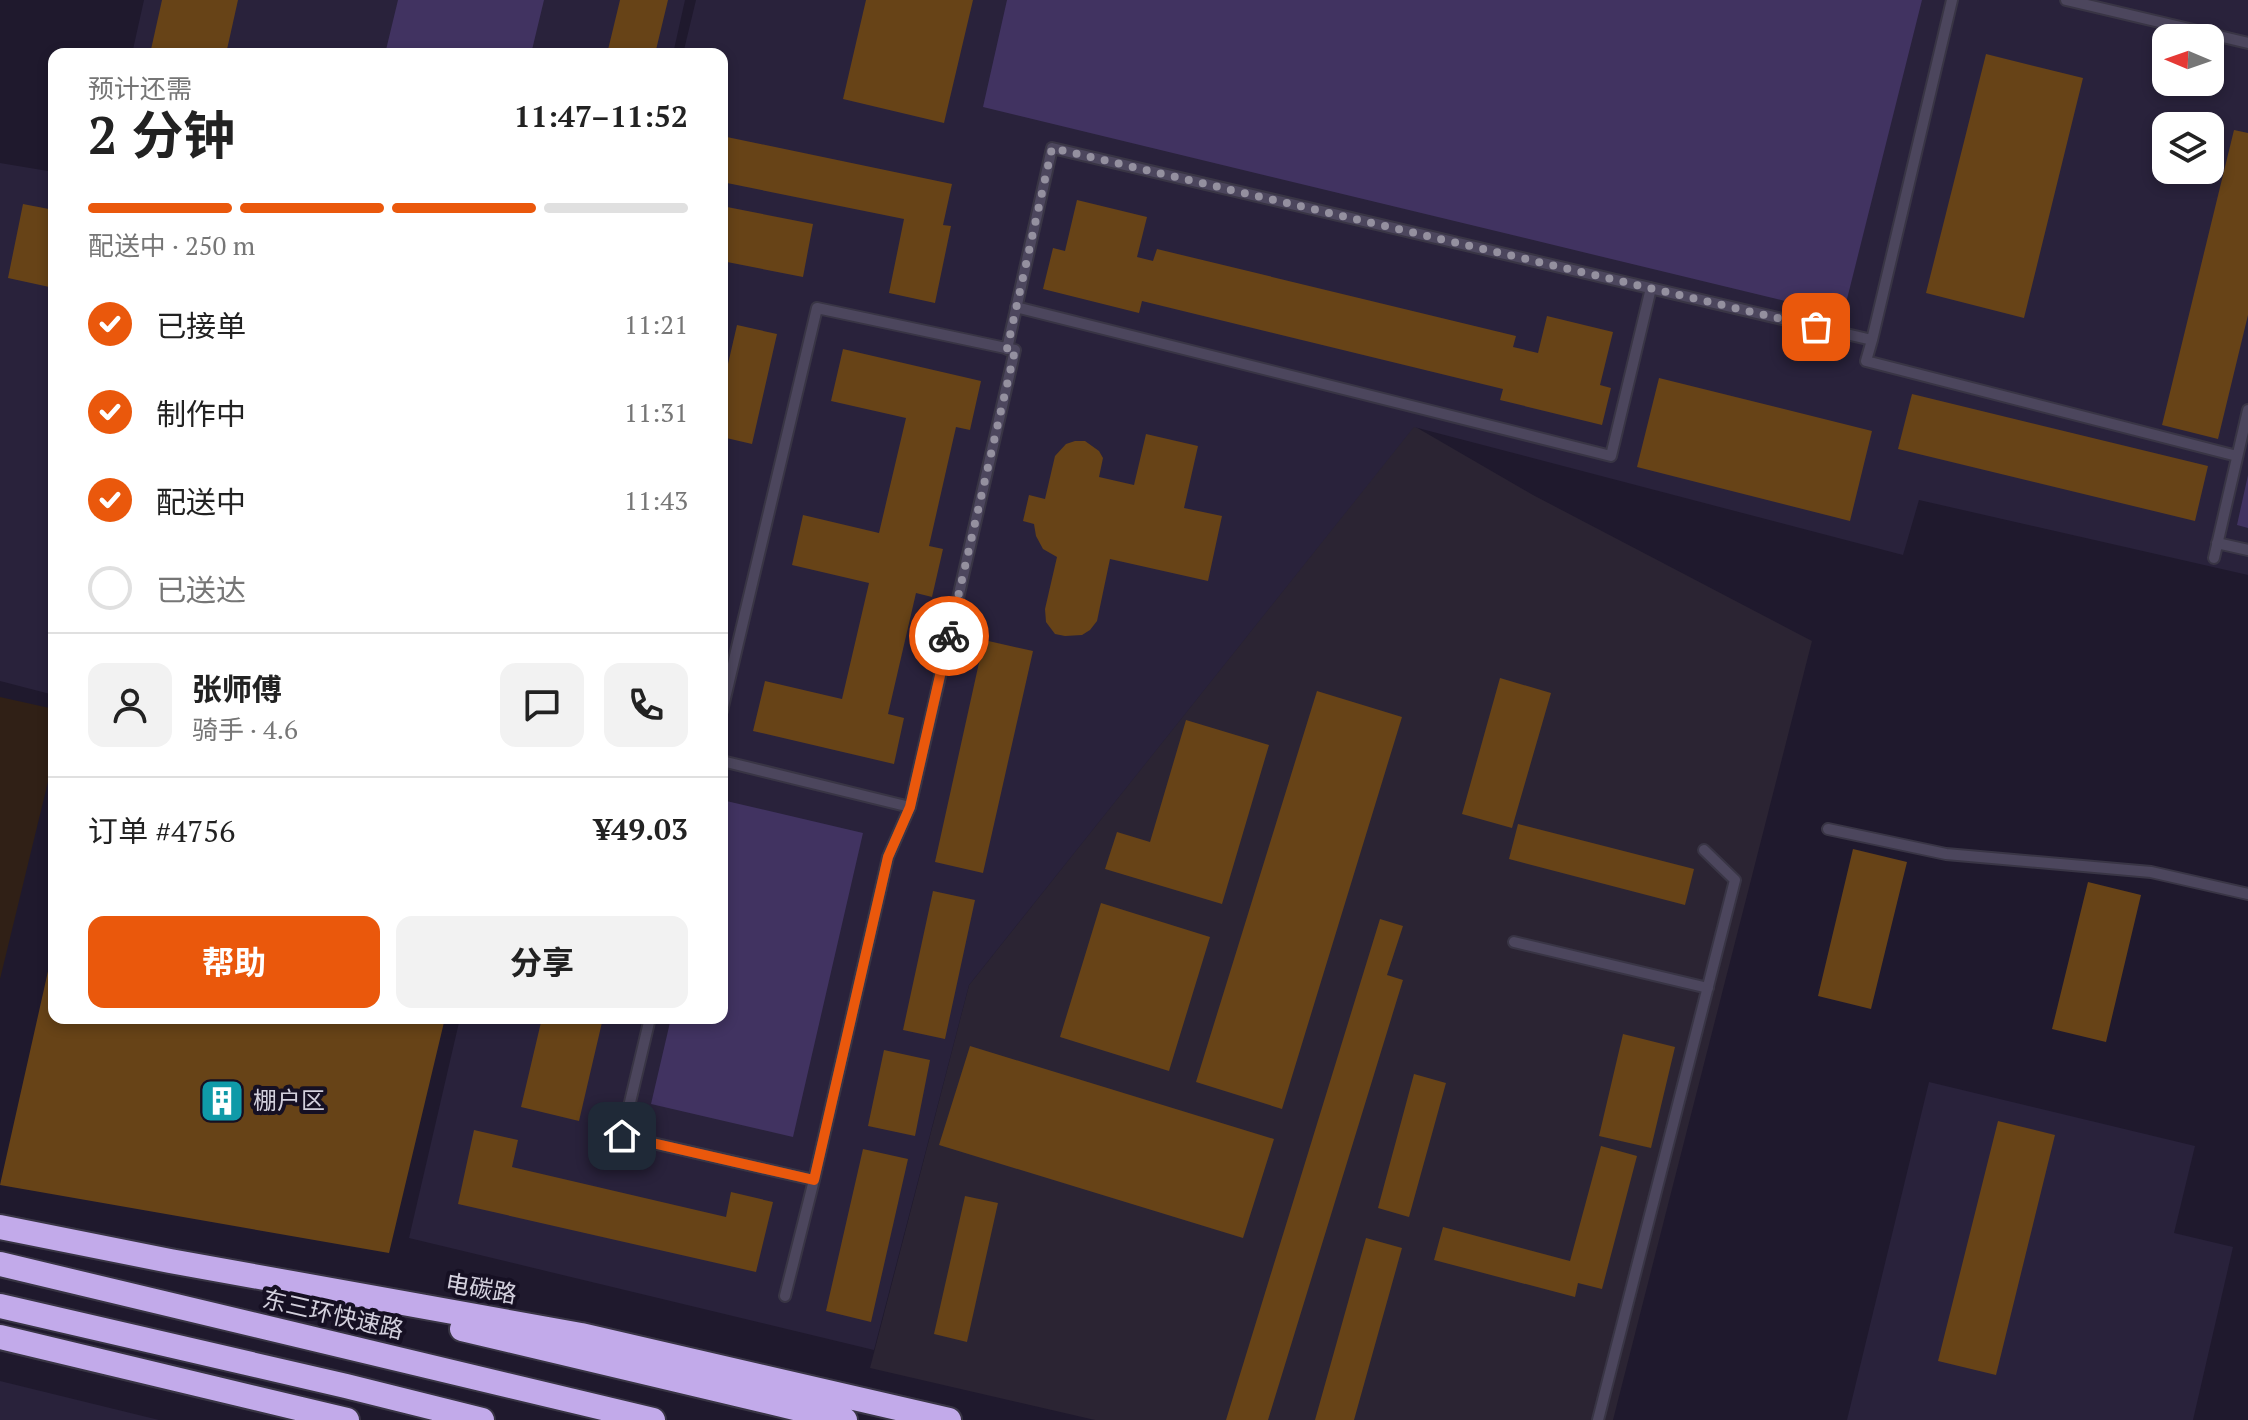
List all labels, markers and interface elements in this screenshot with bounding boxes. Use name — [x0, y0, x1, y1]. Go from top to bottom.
north arrow — [2152, 24, 2224, 96]
map controls — [2152, 24, 2224, 184]
text: 预计还需 — [88, 71, 192, 105]
text: 11:47–11:52 — [514, 96, 688, 136]
text: 2 分钟 — [88, 100, 235, 169]
button: layers — [2152, 112, 2224, 184]
text: 配送中 · 250 m — [88, 228, 255, 262]
pin — [1782, 293, 1850, 361]
icon: check — [88, 302, 132, 346]
icon: bag — [1794, 305, 1838, 349]
text: 已接单 — [156, 306, 246, 346]
text: 11:21 — [624, 307, 688, 341]
icon: check — [88, 390, 132, 434]
text: 制作中 — [156, 394, 246, 434]
text: 11:31 — [624, 395, 688, 429]
icon: check — [88, 478, 132, 522]
text: 配送中 — [156, 482, 246, 522]
text: 11:43 — [624, 483, 688, 517]
text: 已送达 — [156, 570, 246, 610]
courier — [909, 596, 989, 676]
icon: bike — [927, 614, 971, 658]
button: person — [88, 663, 172, 747]
button: chat — [500, 663, 584, 747]
button: phone — [604, 663, 688, 747]
text: 张师傅 — [192, 669, 282, 709]
text: 骑手 · 4.6 — [192, 712, 298, 746]
text: ¥49.03 — [594, 809, 688, 849]
text: 订单 #4756 — [88, 811, 235, 851]
button: 帮助 — [88, 916, 380, 1008]
button: 分享 — [396, 916, 688, 1008]
building icon: 棚户区 — [198, 1077, 246, 1125]
place label: 棚户区 — [253, 1084, 325, 1116]
pin — [588, 1102, 656, 1170]
icon: home — [600, 1114, 644, 1158]
street label: 电碳路 — [443, 1266, 519, 1310]
street label: 东三环快速路 — [259, 1282, 407, 1346]

